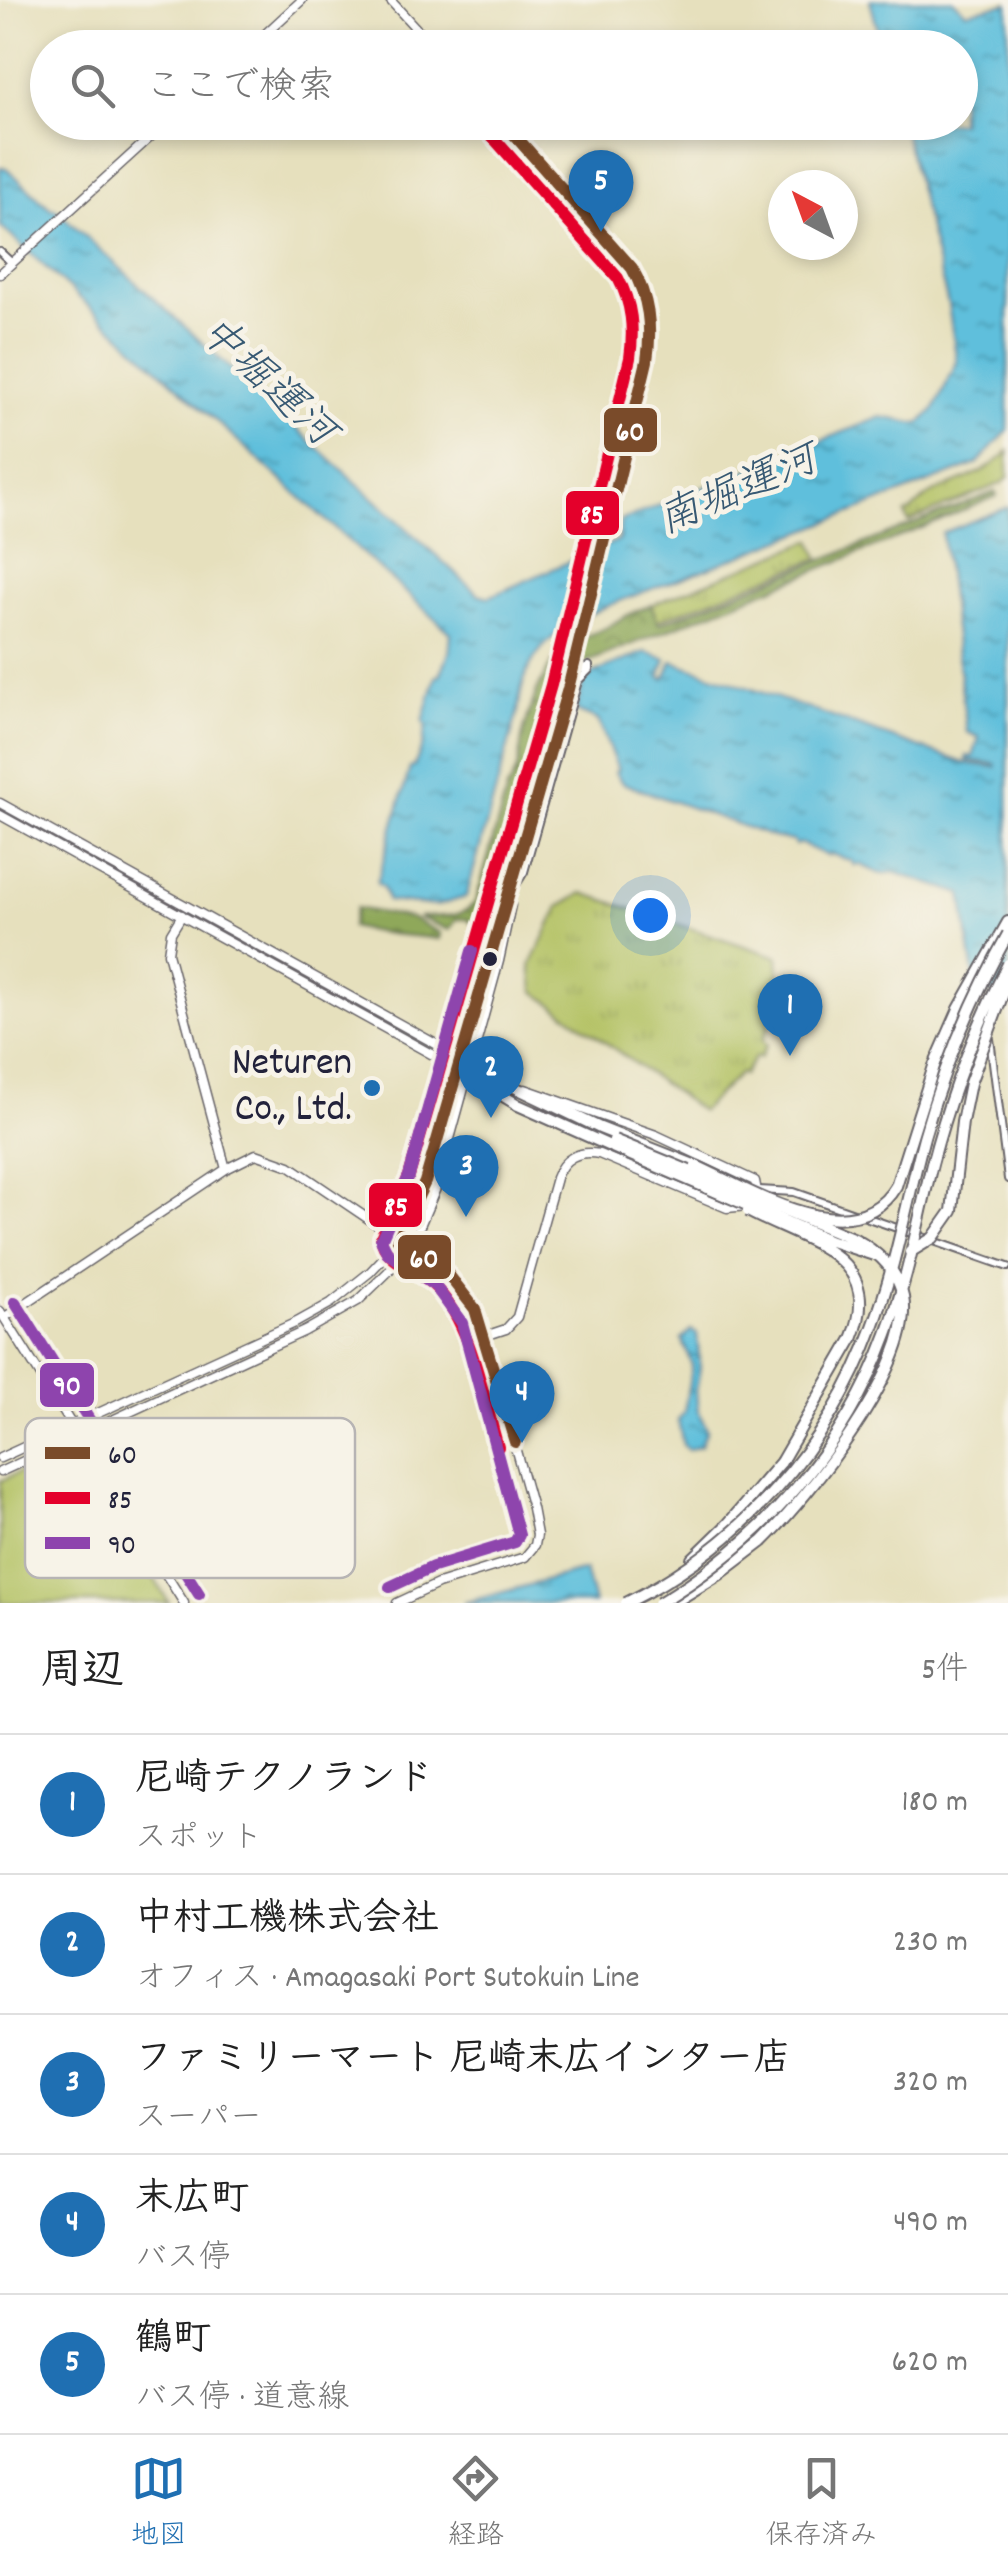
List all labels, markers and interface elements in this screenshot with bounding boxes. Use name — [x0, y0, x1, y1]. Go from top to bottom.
search box — [30, 30, 978, 140]
icon: search — [65, 58, 120, 113]
text: ここで検索 — [145, 62, 335, 117]
pin: 5 — [568, 150, 634, 232]
north arrow — [768, 170, 858, 260]
water label: 中堀運河 — [183, 305, 351, 467]
line badge: 60 — [602, 406, 659, 454]
text: 60 — [616, 415, 644, 455]
water label: 南堀運河 — [650, 430, 834, 553]
line badge: 85 — [564, 489, 621, 537]
text: 85 — [580, 498, 604, 538]
your location — [625, 890, 676, 941]
unlabelled marker — [480, 949, 500, 969]
pin: 1 — [758, 974, 822, 1056]
pin: 2 — [458, 1036, 524, 1118]
place label: Neturen Co., Ltd. — [232, 1037, 352, 1140]
marker: Neturen Co., Ltd. — [361, 1077, 383, 1099]
pin: 3 — [434, 1134, 498, 1217]
line badge: 85 — [367, 1181, 424, 1229]
text: 85 — [384, 1190, 408, 1230]
line badge: 60 — [396, 1233, 453, 1281]
text: 60 — [410, 1242, 438, 1282]
pin: 4 — [490, 1360, 554, 1443]
line badge: 90 — [38, 1361, 96, 1409]
text: 90 — [53, 1369, 81, 1409]
legend — [25, 1418, 355, 1578]
text: 60 — [108, 1438, 137, 1478]
text: 85 — [108, 1483, 132, 1523]
text: 90 — [108, 1528, 136, 1568]
text: 周辺 — [40, 1644, 124, 1704]
text: 5件 — [921, 1649, 968, 1695]
text: 尼崎テクノランド — [135, 1754, 434, 1809]
text: 1 — [69, 1781, 76, 1827]
text: 180 m — [901, 1781, 968, 1827]
text: スポット — [135, 1817, 263, 1863]
text: 中村工機株式会社 — [135, 1894, 439, 1949]
text: 2 — [66, 1921, 79, 1967]
text: 230 m — [893, 1921, 968, 1967]
text: オフィス · Amagasaki Port Sutokuin Line — [135, 1957, 640, 2003]
text: ファミリーマート 尼崎末広インター店 — [135, 2034, 791, 2089]
text: 3 — [65, 2061, 80, 2107]
text: 320 m — [893, 2061, 968, 2107]
text: スーパー — [135, 2097, 262, 2143]
text: 末広町 — [135, 2174, 249, 2229]
text: 4 — [66, 2201, 79, 2247]
text: 490 m — [893, 2201, 968, 2247]
text: バス停 — [135, 2237, 231, 2283]
text: 鶴町 — [135, 2314, 211, 2369]
text: 5 — [65, 2341, 80, 2387]
text: 620 m — [892, 2341, 968, 2387]
text: バス停 · 道意線 — [135, 2377, 349, 2423]
tab: 地図 — [131, 2451, 187, 2558]
tab: 経路 — [448, 2451, 504, 2558]
tab: 保存済み — [765, 2451, 877, 2558]

